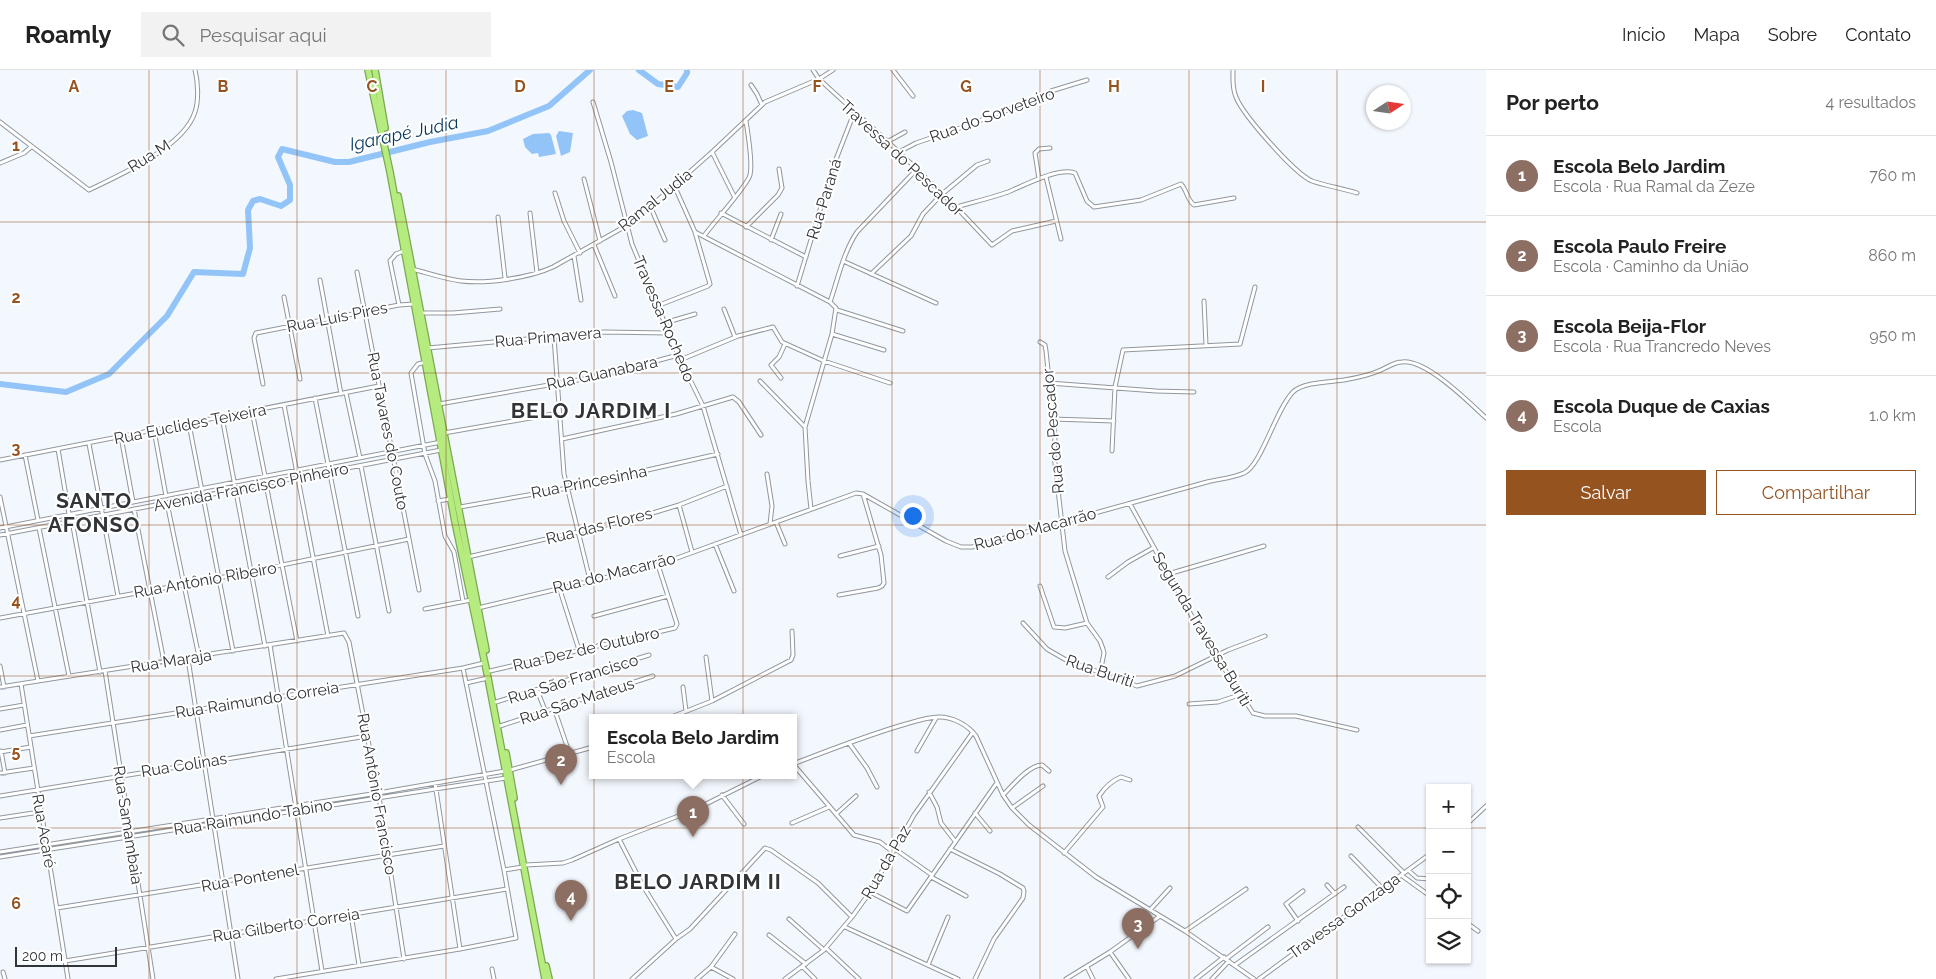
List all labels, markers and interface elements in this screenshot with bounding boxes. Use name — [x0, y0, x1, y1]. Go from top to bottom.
search box — [141, 12, 491, 57]
text: Roamly — [25, 20, 111, 49]
icon: search — [159, 21, 187, 49]
text: Pesquisar aqui — [199, 24, 327, 46]
text: Início — [1622, 24, 1665, 45]
text: Mapa — [1693, 24, 1740, 45]
text: Sobre — [1768, 24, 1817, 45]
text: Contato — [1845, 24, 1911, 45]
text: A — [69, 77, 80, 96]
text: B — [218, 77, 229, 96]
text: C — [367, 77, 378, 96]
text: D — [514, 77, 526, 96]
text: E — [664, 77, 674, 96]
text: F — [812, 77, 822, 96]
text: G — [960, 77, 972, 96]
text: H — [1108, 77, 1120, 96]
text: I — [1261, 77, 1265, 96]
street label: Rua do Sorveteiro — [927, 84, 1057, 146]
north arrow — [1366, 85, 1411, 130]
text: Por perto — [1506, 90, 1599, 115]
text: 4 resultados — [1826, 93, 1916, 112]
street label: Travessa do Pescador — [837, 96, 968, 220]
water label: Igarapé Judia — [348, 111, 461, 155]
text: 1 — [12, 136, 20, 155]
street label: Rua M — [124, 136, 174, 176]
text: Escola Belo Jardim — [1553, 155, 1725, 177]
street label: Rua Paraná — [803, 156, 845, 242]
street label: Ramal Judia — [614, 165, 696, 235]
text: 1 — [1518, 166, 1526, 185]
text: 760 m — [1869, 166, 1916, 185]
text: Escola · Rua Ramal da Zeze — [1553, 177, 1755, 196]
text: Escola Paulo Freire — [1553, 235, 1726, 257]
text: 2 — [1517, 246, 1527, 265]
text: 860 m — [1868, 246, 1916, 265]
street label: Travessa Rochedo — [629, 253, 699, 385]
text: Escola · Caminho da União — [1553, 257, 1749, 276]
text: 2 — [11, 288, 21, 307]
street label: Rua Luís Pires — [285, 298, 389, 336]
text: Escola Beija-Flor — [1553, 315, 1706, 337]
street label: Rua Primavera — [494, 323, 602, 351]
text: 3 — [1518, 326, 1526, 345]
text: 950 m — [1869, 326, 1916, 345]
text: Escola · Rua Trancredo Neves — [1553, 337, 1771, 356]
street label: Rua Tavares do Couto — [363, 350, 413, 512]
street label: Rua Guanabara — [545, 352, 659, 394]
street label: Rua do Pescador — [1038, 367, 1068, 494]
text: Escola Duque de Caxias — [1553, 395, 1770, 417]
district label: BELO JARDIM I — [511, 398, 671, 423]
street label: Rua Euclides Teixeira — [112, 400, 268, 448]
text: 4 — [1517, 406, 1527, 425]
text: 1.0 km — [1869, 406, 1916, 425]
text: Escola — [1553, 417, 1602, 436]
text: 3 — [12, 439, 21, 458]
street label: Avenida Francisco Pinheiro — [152, 459, 350, 515]
street label: Rua Princesinha — [529, 461, 649, 503]
button: Salvar — [1506, 470, 1706, 515]
button: Compartilhar — [1716, 470, 1916, 515]
district label: SANTO AFONSO — [48, 488, 140, 537]
your location — [900, 503, 926, 529]
street label: Rua das Flores — [544, 504, 654, 548]
street label: Rua do Macarrão — [972, 504, 1098, 554]
street label: Segunda Travessa Buriti — [1148, 548, 1256, 710]
street label: Rua do Macarrão — [551, 549, 677, 597]
street label: Rua Antônio Ribeiro — [132, 558, 278, 602]
text: 4 — [11, 591, 21, 610]
street label: Rua Dez de Outubro — [511, 623, 661, 675]
street label: Rua Maraja — [129, 645, 213, 677]
street label: Rua São Francisco — [506, 650, 640, 708]
street label: Rua Buriti — [1063, 651, 1137, 691]
street label: Rua São Mateus — [517, 673, 637, 728]
street label: Rua Raimundo Correia — [174, 678, 340, 722]
street label: Rua Antônio Francisco — [353, 712, 401, 876]
popup — [589, 714, 797, 779]
text: Escola Belo Jardim — [607, 726, 779, 748]
text: 5 — [12, 742, 21, 761]
pin: 2 — [545, 744, 577, 785]
text: Escola — [607, 748, 656, 767]
street label: Rua Colinas — [140, 749, 229, 781]
street label: Rua Samambaia — [109, 764, 147, 886]
map controls — [1426, 784, 1471, 964]
button: + — [1426, 784, 1471, 829]
street label: Rua Acaré — [28, 792, 60, 870]
street label: Rua Raimundo Tabino — [172, 795, 334, 839]
pin: 1 — [677, 796, 709, 837]
street label: Rua da Paz — [857, 822, 915, 902]
button: − — [1426, 829, 1471, 874]
street label: Rua Pontenel — [200, 860, 301, 896]
district label: BELO JARDIM II — [614, 869, 782, 894]
street label: Travessa Gonzaga — [1284, 869, 1404, 963]
button: locate — [1426, 874, 1471, 919]
pin: 4 — [555, 880, 587, 921]
text: 6 — [11, 894, 21, 913]
street label: Rua Gilberto Correia — [211, 904, 361, 946]
pin: 3 — [1122, 908, 1154, 949]
button: layers — [1426, 919, 1471, 964]
scale bar — [15, 944, 118, 967]
text: 200 m — [22, 948, 63, 964]

